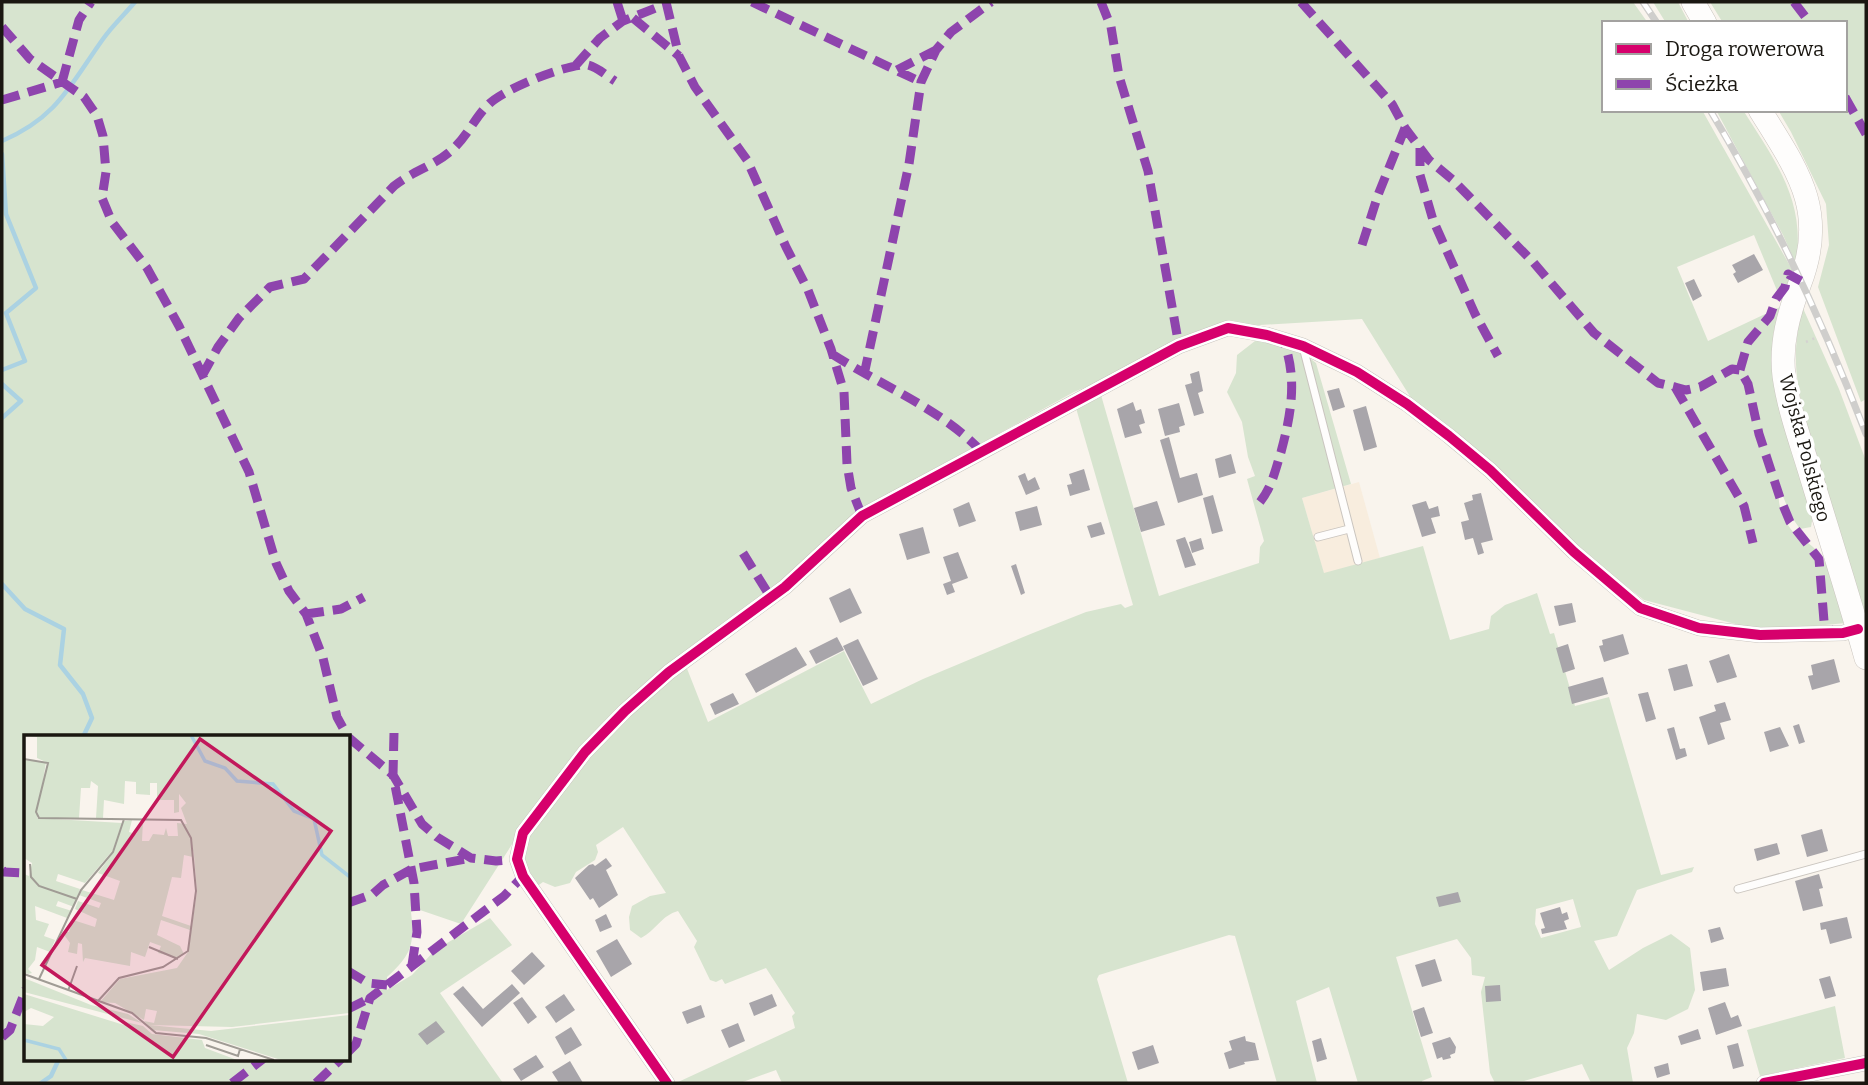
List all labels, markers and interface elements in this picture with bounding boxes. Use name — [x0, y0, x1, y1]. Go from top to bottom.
legend — [1602, 21, 1847, 112]
text: Droga rowerowa — [1665, 36, 1825, 62]
text: Ścieżka — [1665, 71, 1739, 97]
street label: Wojska Polskiego — [1774, 372, 1836, 524]
inset map — [24, 735, 350, 1060]

